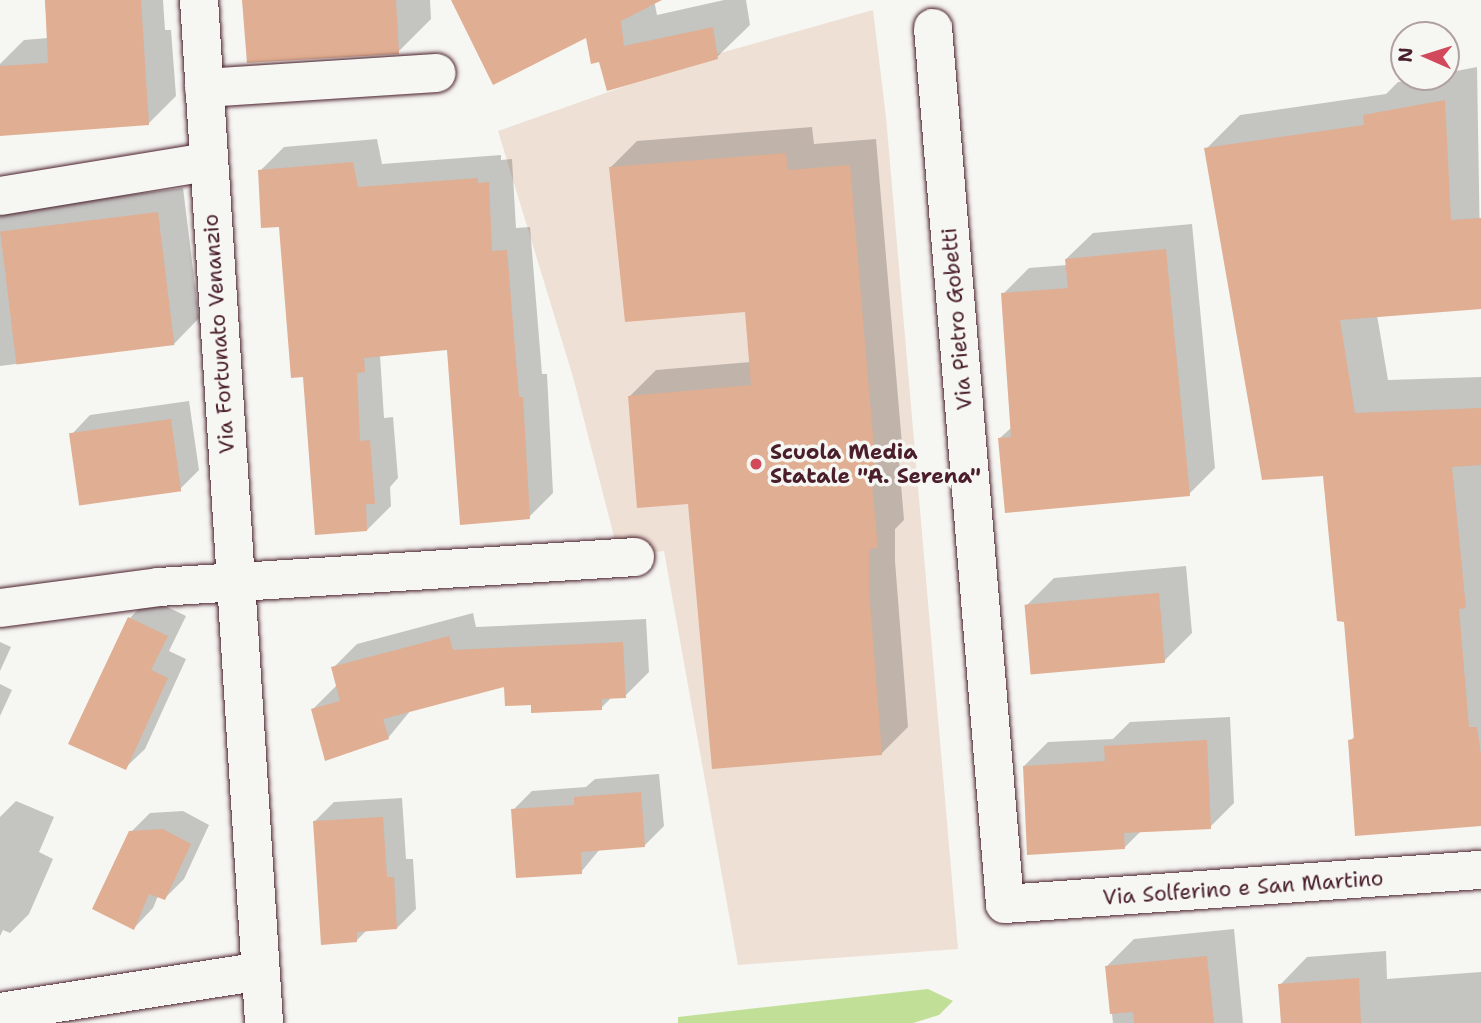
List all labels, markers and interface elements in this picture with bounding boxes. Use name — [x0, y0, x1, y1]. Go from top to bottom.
north arrow — [1390, 21, 1460, 91]
text: N — [1393, 47, 1418, 63]
street label: Via Fortunato Venanzio — [198, 213, 240, 455]
street label: Via Pietro Gobetti — [936, 227, 978, 411]
place label: Scuola Media Statale "A. Serena" — [770, 439, 981, 489]
marker: Scuola Media Statale "A. Serena" — [748, 456, 764, 472]
street label: Via Solferino e San Martino — [1102, 866, 1384, 910]

